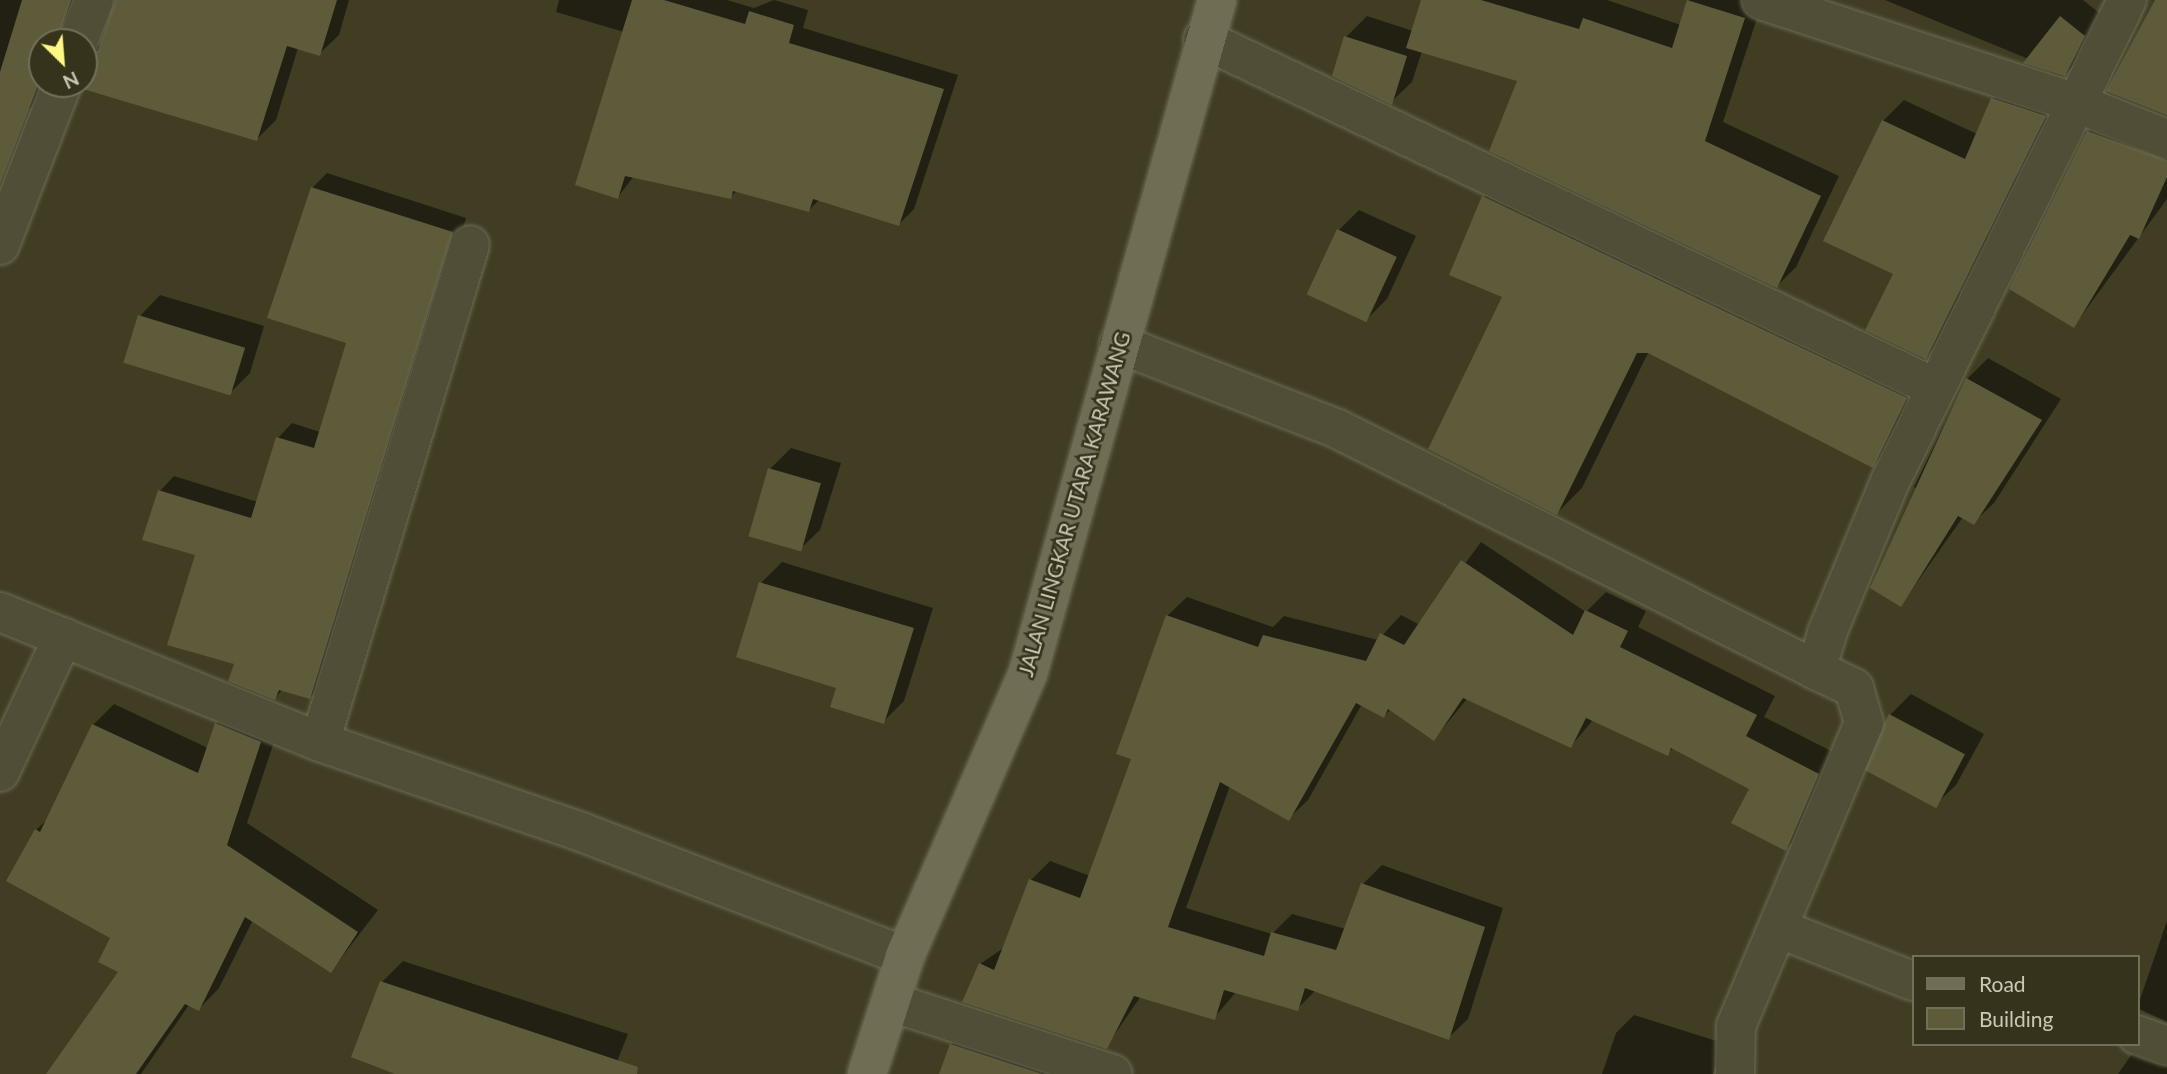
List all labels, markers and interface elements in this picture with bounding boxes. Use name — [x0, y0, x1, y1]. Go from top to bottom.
north arrow — [28, 28, 98, 98]
text: N — [60, 67, 83, 94]
street label: JALAN LINGKAR UTARA KARAWANG — [1012, 328, 1136, 680]
legend — [1912, 955, 2139, 1046]
text: Road — [1979, 971, 2026, 996]
text: Building — [1979, 1006, 2054, 1031]

